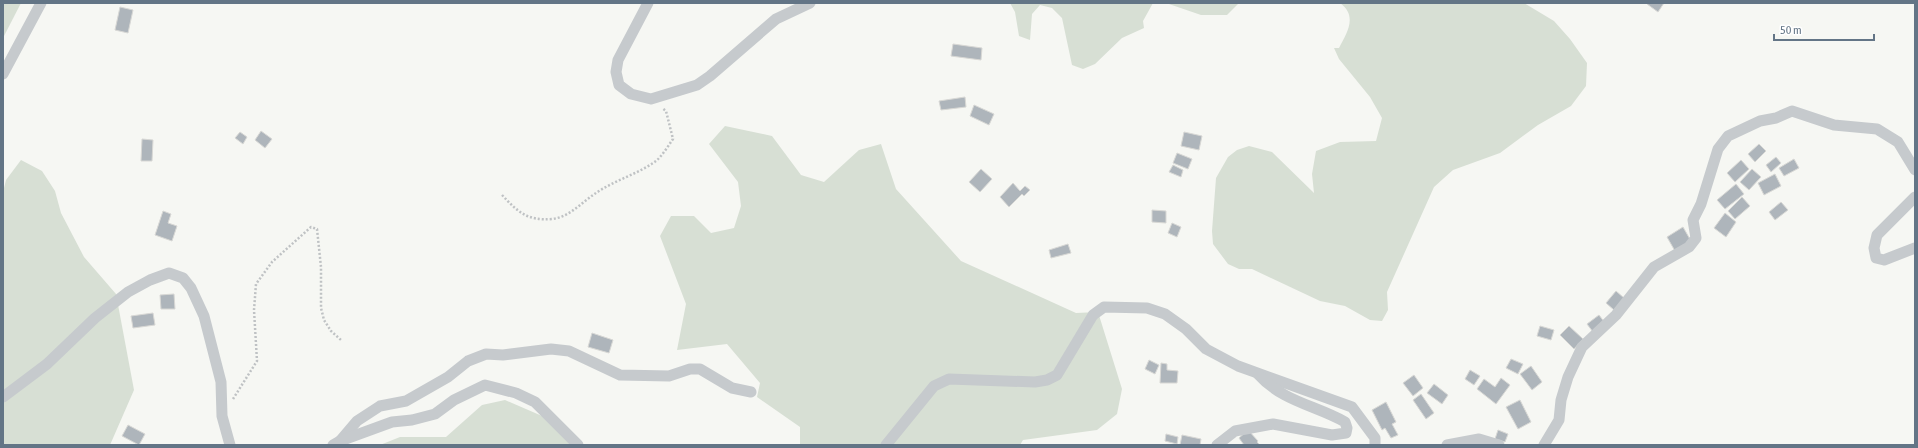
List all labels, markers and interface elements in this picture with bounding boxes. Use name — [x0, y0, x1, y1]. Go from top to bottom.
scale bar — [1774, 16, 1874, 42]
text: 50 m — [1780, 23, 1802, 37]

